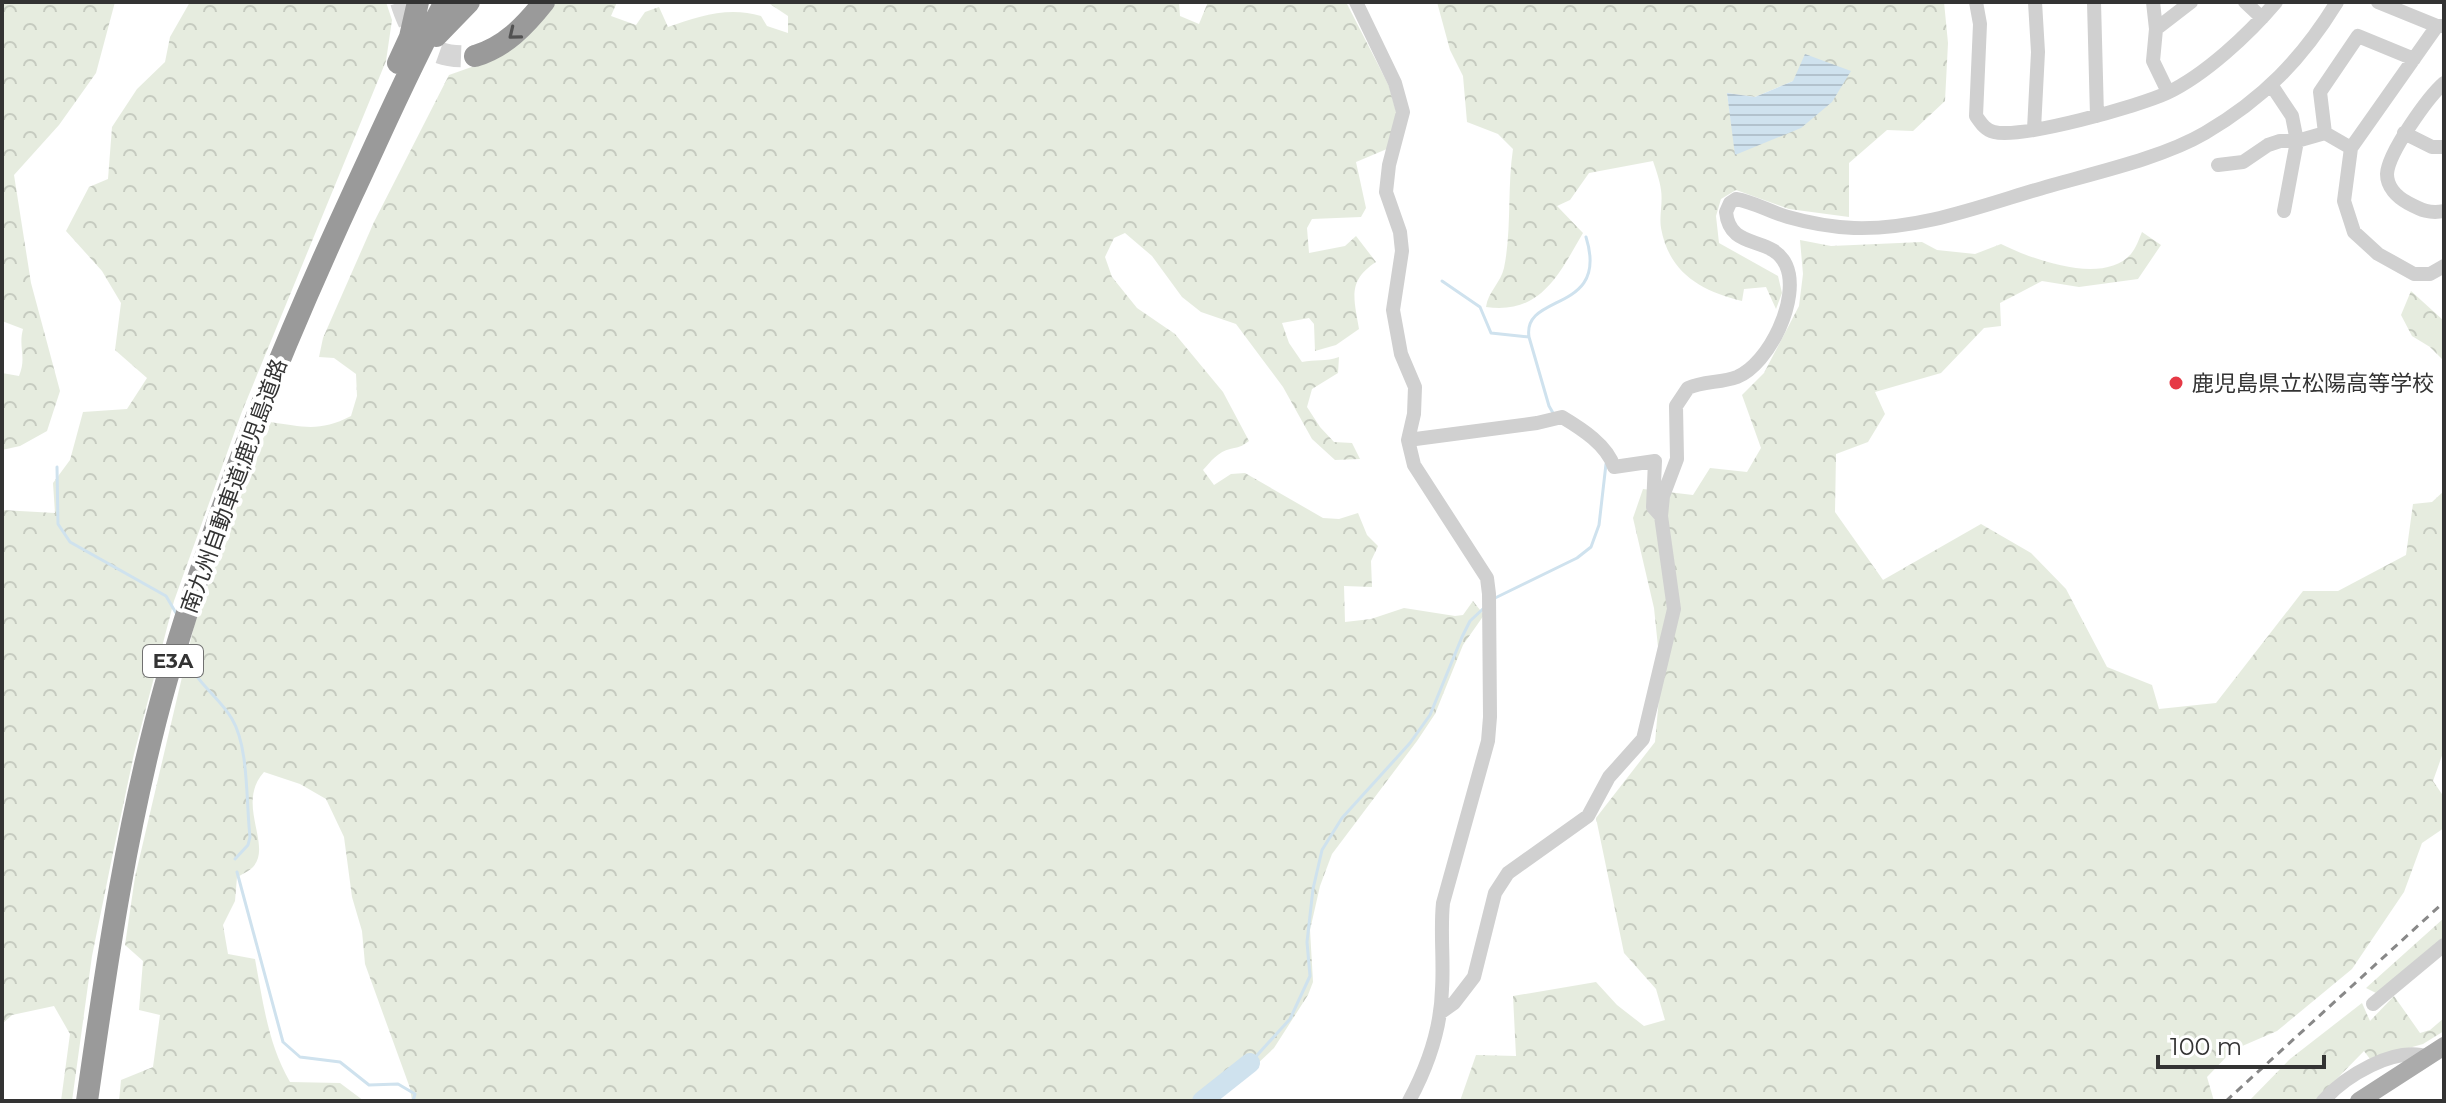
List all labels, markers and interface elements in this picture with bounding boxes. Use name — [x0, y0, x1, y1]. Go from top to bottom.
one-way arrow — [508, 25, 523, 39]
street label: 南九州自動車道;鹿児島道路 — [175, 355, 293, 617]
place label: 鹿児島県立松陽高等学校 — [2192, 370, 2434, 397]
marker: 鹿児島県立松陽高等学校 — [2167, 374, 2185, 392]
road number: E3A — [143, 645, 203, 677]
scale bar — [2158, 1019, 2324, 1069]
text: 100 m — [2170, 1032, 2242, 1061]

